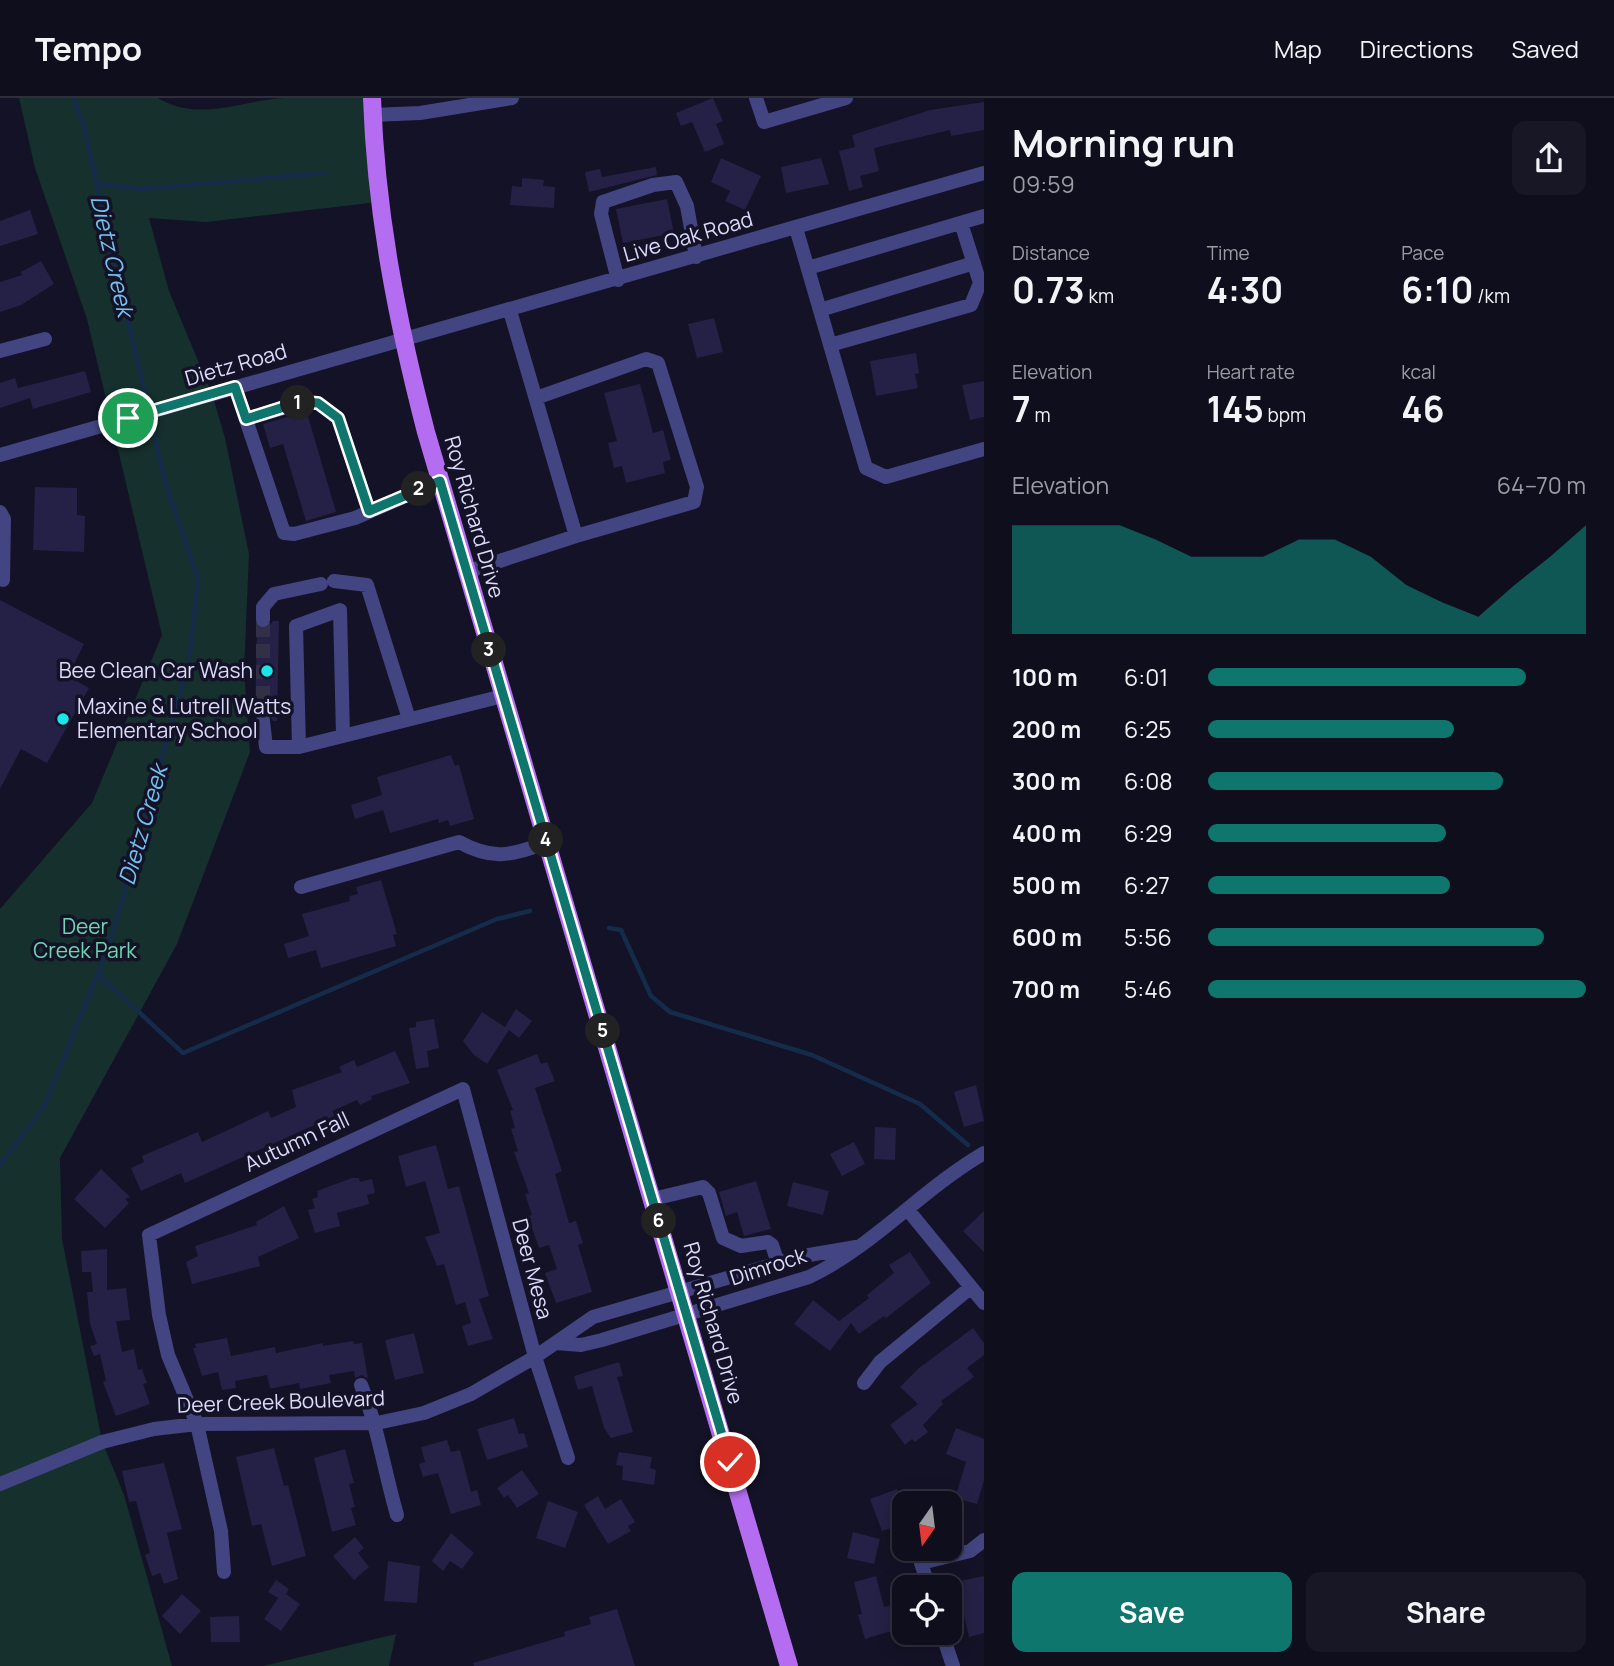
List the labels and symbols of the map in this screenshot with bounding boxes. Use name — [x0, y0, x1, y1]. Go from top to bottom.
water label: Dietz Creek — [84, 192, 143, 323]
street label: Live Oak Road — [620, 204, 756, 268]
street label: Dietz Road — [182, 336, 290, 392]
pin: 1 — [280, 386, 316, 420]
pin — [98, 388, 158, 448]
street label: Roy Richard Drive — [438, 432, 512, 601]
pin: 2 — [402, 472, 436, 506]
pin: 3 — [472, 632, 506, 668]
place label: Bee Clean Car Wash — [59, 656, 253, 684]
marker: Bee Clean Car Wash — [259, 663, 275, 679]
place label: Maxine & Lutrell Watts Elementary School — [77, 692, 291, 744]
marker: Maxine & Lutrell Watts Elementary School — [55, 711, 71, 727]
water label: Dietz Creek — [110, 758, 175, 888]
pin: 4 — [528, 822, 564, 858]
park label: Deer Creek Park — [33, 912, 137, 964]
pin: 5 — [586, 1014, 620, 1048]
street label: Autumn Fall — [240, 1105, 354, 1178]
pin: 6 — [642, 1204, 676, 1238]
street label: Deer Mesa — [506, 1215, 560, 1322]
street label: Roy Richard Drive — [677, 1238, 751, 1407]
street label: Dimrock — [726, 1240, 810, 1292]
street label: Deer Creek Boulevard — [177, 1383, 385, 1419]
pin — [700, 1432, 760, 1492]
north arrow — [892, 1491, 962, 1561]

